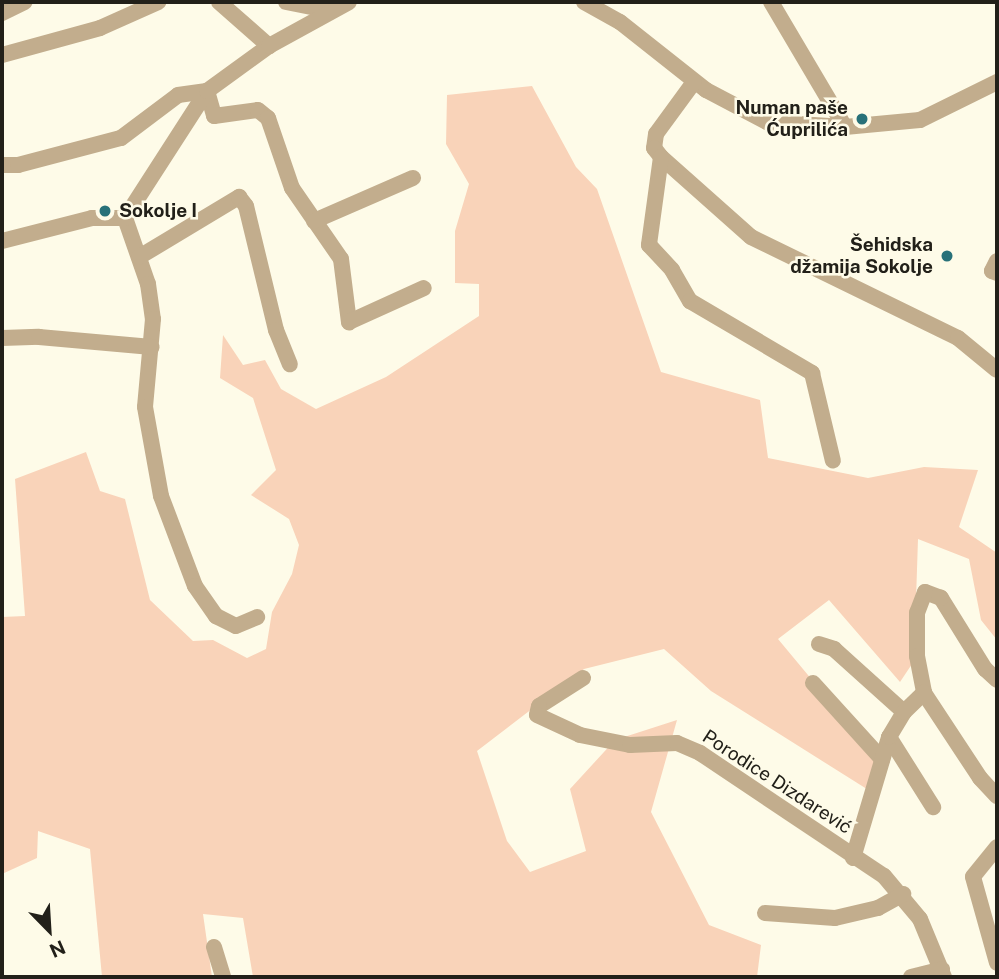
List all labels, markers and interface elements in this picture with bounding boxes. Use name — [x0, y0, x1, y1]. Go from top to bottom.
place label: Numan paše Ćuprilića — [735, 97, 848, 141]
marker: Numan paše Ćuprilića — [854, 111, 870, 127]
place label: Sokolje I — [119, 200, 197, 222]
marker: Sokolje I — [97, 203, 113, 219]
place label: Šehidska džamija Sokolje — [790, 234, 933, 278]
marker: Šehidska džamija Sokolje — [939, 248, 955, 264]
street label: Porodice Dizdarević — [698, 725, 856, 839]
north arrow — [14, 895, 84, 965]
text: N — [46, 936, 69, 962]

